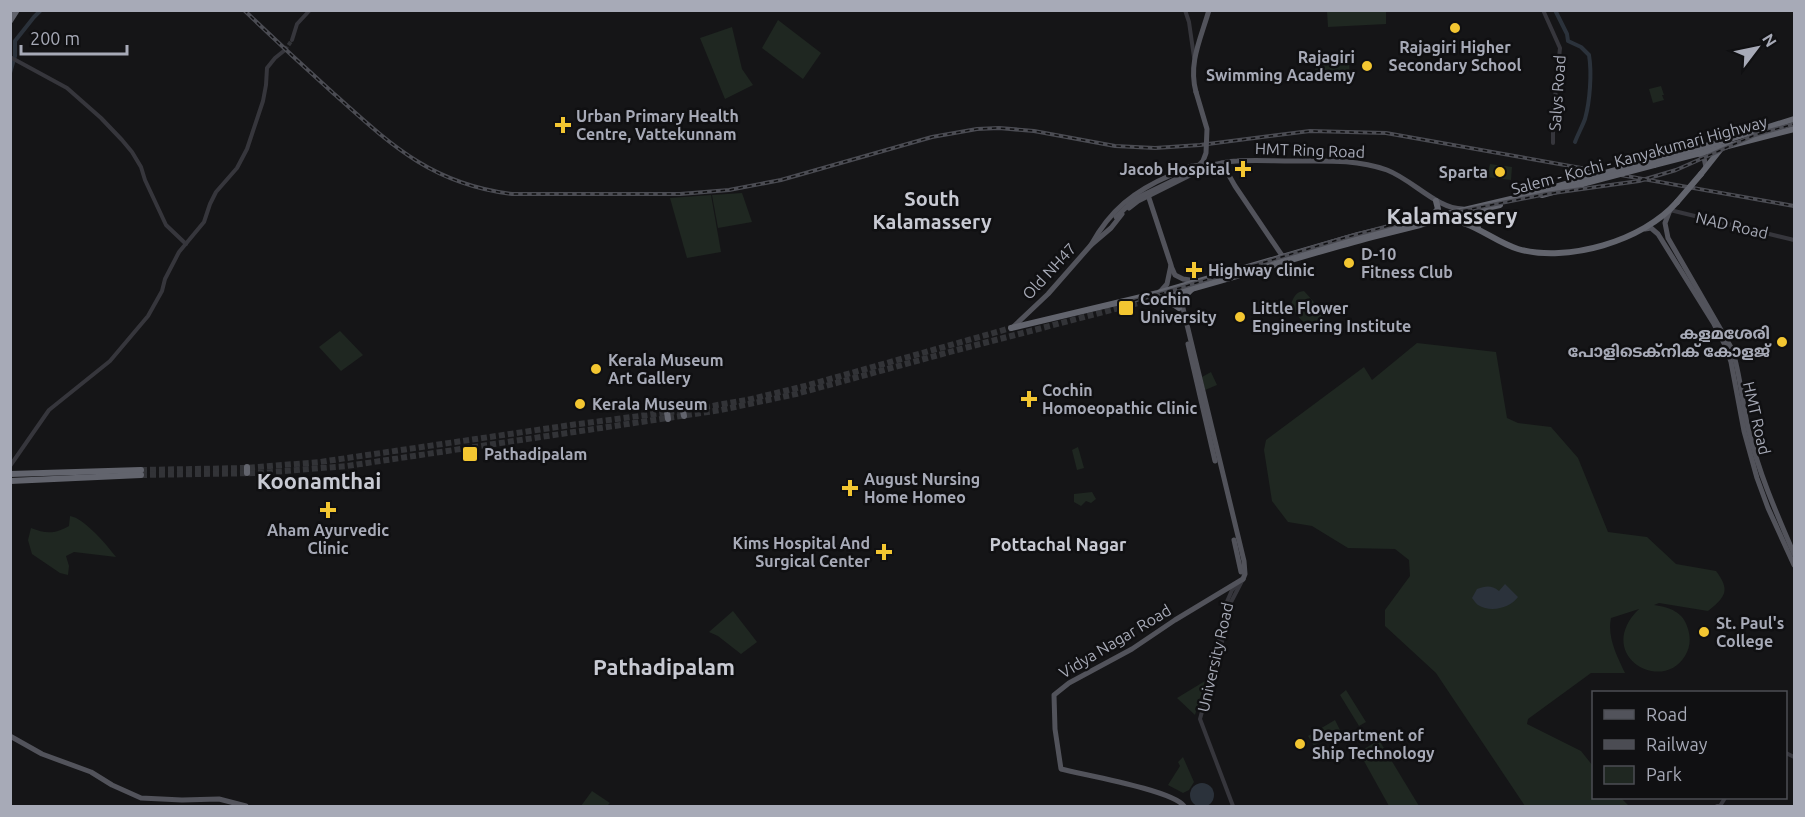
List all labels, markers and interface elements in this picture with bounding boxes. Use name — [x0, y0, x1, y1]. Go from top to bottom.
scale bar — [21, 18, 128, 56]
north arrow — [1727, 18, 1787, 78]
marker: Rajagiri Higher Secondary School — [1448, 21, 1462, 35]
text: 200 m — [30, 28, 80, 48]
text: N — [1759, 30, 1781, 50]
place label: Rajagiri Higher Secondary School — [1389, 38, 1522, 74]
place label: Rajagiri Swimming Academy — [1206, 48, 1355, 84]
street label: Salys Road — [1545, 54, 1569, 132]
marker: Rajagiri Swimming Academy — [1360, 59, 1374, 73]
place label: Urban Primary Health Centre, Vattekunnam — [576, 107, 739, 143]
street label: Salem - Kochi - Kanyakumari Highway — [1509, 112, 1769, 198]
marker: Urban Primary Health Centre, Vattekunnam — [554, 116, 572, 134]
street label: HMT Ring Road — [1255, 139, 1365, 161]
place label: Jacob Hospital — [1119, 160, 1230, 178]
marker: Jacob Hospital — [1234, 160, 1252, 178]
place label: Sparta — [1439, 163, 1488, 181]
marker: Sparta — [1493, 165, 1507, 179]
district label: South Kalamassery — [872, 187, 992, 233]
district label: Kalamassery — [1387, 203, 1518, 228]
street label: NAD Road — [1694, 208, 1770, 242]
street label: Old NH47 — [1018, 239, 1080, 303]
place label: D-10 Fitness Club — [1361, 245, 1453, 281]
marker: D-10 Fitness Club — [1342, 256, 1356, 270]
marker: Highway clinic — [1185, 261, 1203, 279]
place label: Highway clinic — [1208, 261, 1315, 279]
place label: Cochin University — [1140, 290, 1217, 326]
marker: Cochin University — [1117, 299, 1135, 317]
place label: Little Flower Engineering Institute — [1252, 299, 1411, 335]
marker: Little Flower Engineering Institute — [1233, 310, 1247, 324]
place label: കളമശേരി പോളിടെക്നിക് കോളജ് — [1568, 324, 1772, 360]
marker: കളമശേരി പോളിടെക്നിക് കോളജ് — [1775, 335, 1789, 349]
place label: Kerala Museum Art Gallery — [608, 351, 724, 387]
marker: Kerala Museum Art Gallery — [589, 362, 603, 376]
street label: HMT Road — [1740, 380, 1774, 456]
place label: Cochin Homoeopathic Clinic — [1042, 381, 1197, 417]
marker: Cochin Homoeopathic Clinic — [1020, 390, 1038, 408]
place label: Kerala Museum — [592, 395, 708, 413]
marker: Kerala Museum — [573, 397, 587, 411]
marker: Pathadipalam — [461, 445, 479, 463]
place label: Pathadipalam — [484, 445, 587, 463]
district label: Koonamthai — [257, 468, 381, 493]
place label: August Nursing Home Homeo — [864, 470, 980, 506]
marker: August Nursing Home Homeo — [841, 479, 859, 497]
marker: Aham Ayurvedic Clinic — [319, 501, 337, 519]
place label: Aham Ayurvedic Clinic — [267, 521, 389, 557]
place label: Kims Hospital And Surgical Center — [733, 534, 870, 570]
district label: Pottachal Nagar — [990, 534, 1127, 554]
marker: Kims Hospital And Surgical Center — [875, 543, 893, 561]
street label: University Road — [1194, 600, 1236, 714]
street label: Vidya Nagar Road — [1056, 601, 1174, 681]
place label: St. Paul's College — [1716, 614, 1784, 650]
marker: St. Paul's College — [1697, 625, 1711, 639]
district label: Pathadipalam — [593, 654, 735, 679]
legend — [1592, 691, 1787, 799]
text: Road — [1646, 704, 1688, 724]
place label: Department of Ship Technology — [1312, 726, 1435, 762]
text: Railway — [1646, 734, 1708, 754]
marker: Department of Ship Technology — [1293, 737, 1307, 751]
text: Park — [1646, 764, 1682, 784]

